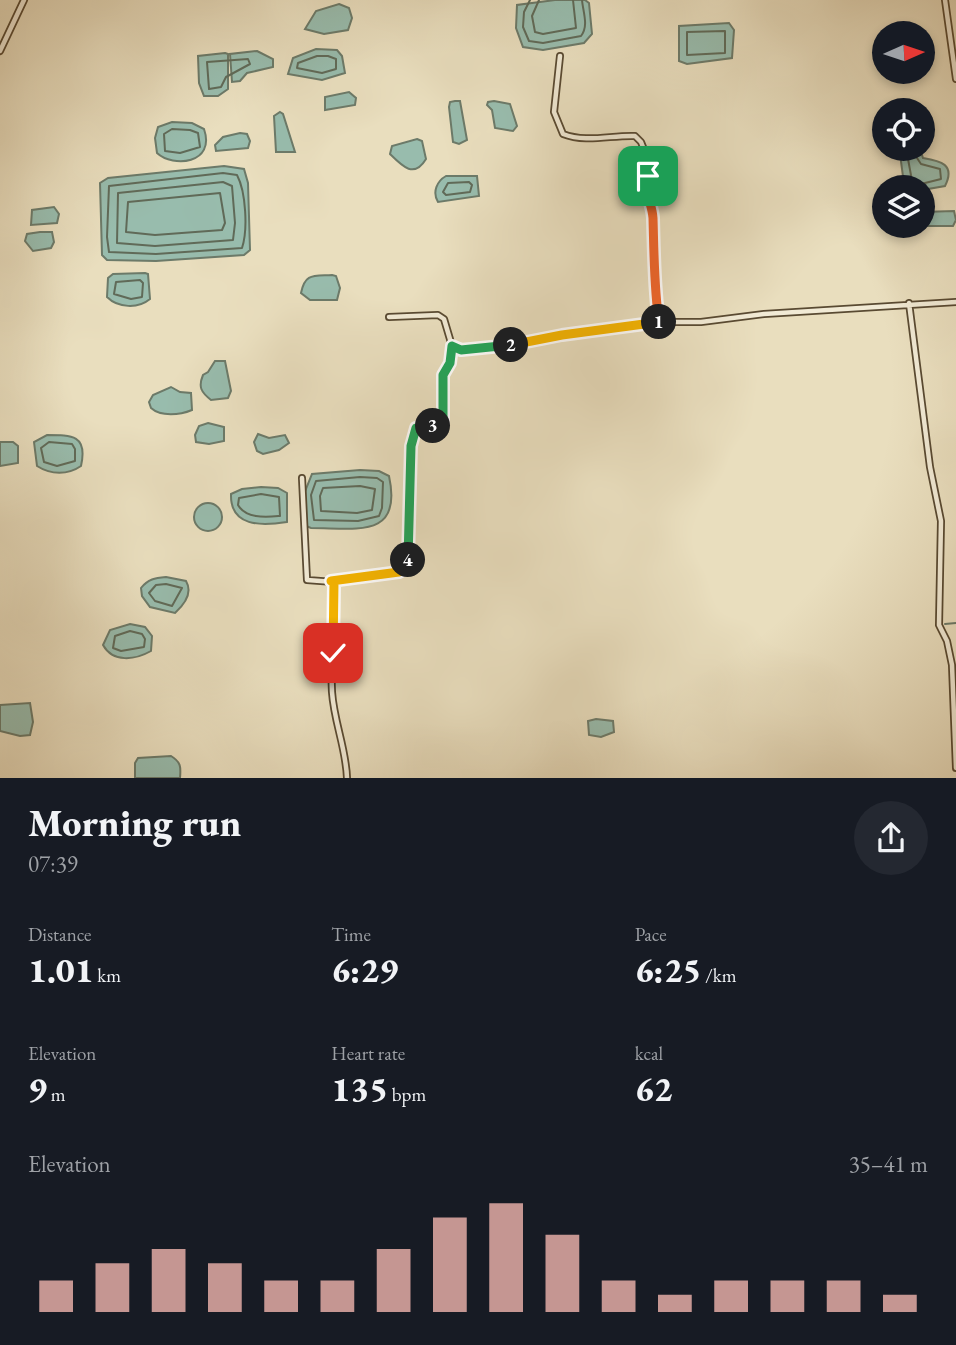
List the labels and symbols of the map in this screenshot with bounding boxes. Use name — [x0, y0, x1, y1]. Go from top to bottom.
north arrow — [872, 21, 934, 84]
pin — [618, 146, 678, 206]
pin: 1 — [642, 304, 676, 340]
pin: 2 — [494, 328, 528, 362]
pin: 3 — [416, 408, 450, 444]
pin: 4 — [390, 542, 426, 578]
pin — [303, 623, 363, 683]

